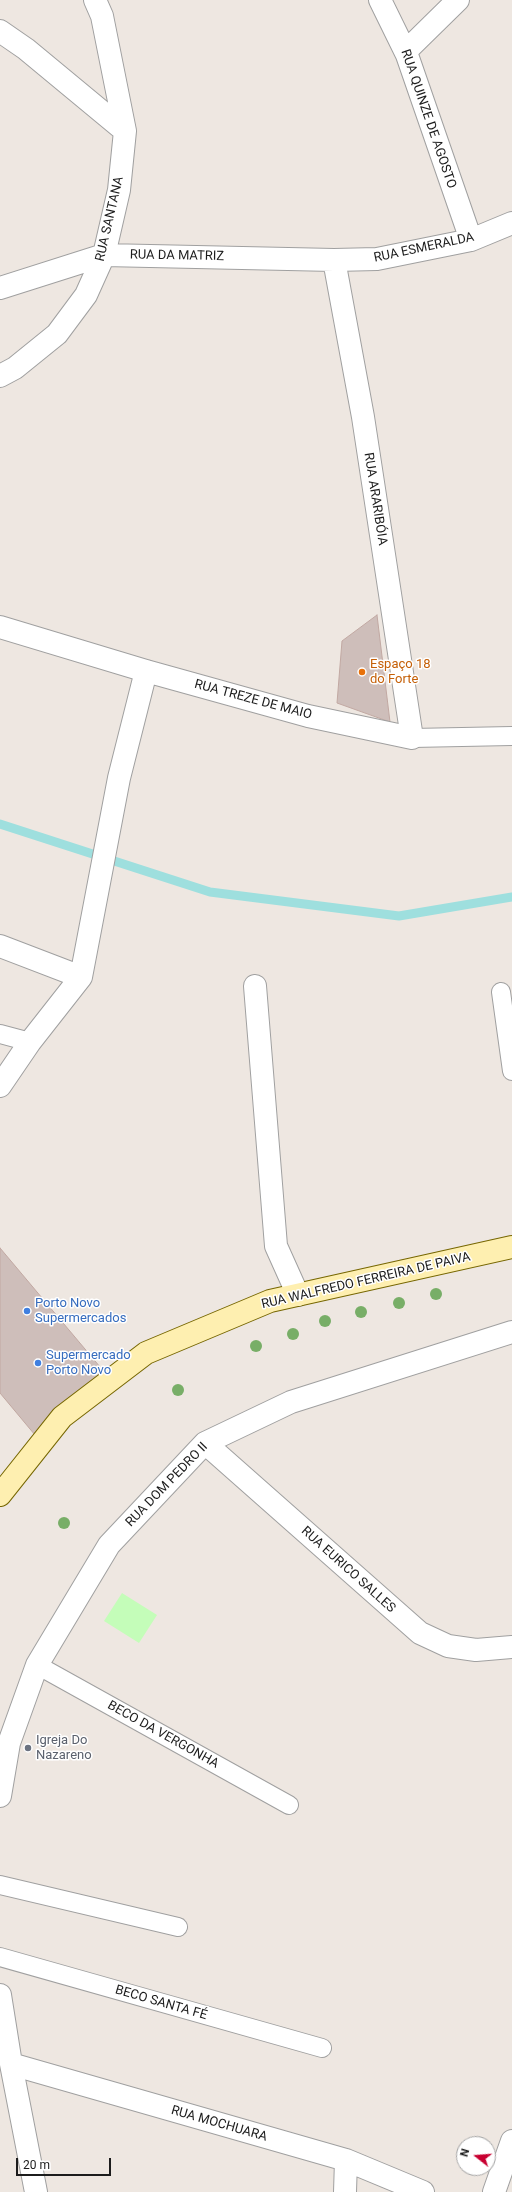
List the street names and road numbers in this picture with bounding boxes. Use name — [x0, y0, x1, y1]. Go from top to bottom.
street label: RUA QUINZE DE AGOSTO — [397, 47, 459, 191]
street label: RUA SANTANA — [93, 175, 127, 263]
street label: RUA ESMERALDA — [372, 230, 476, 266]
street label: RUA DA MATRIZ — [130, 247, 224, 265]
street label: RUA ARARIBÓIA — [360, 452, 390, 546]
street label: RUA TREZE DE MAIO — [192, 677, 314, 723]
street label: RUA WALFREDO FERREIRA DE PAIVA — [260, 1249, 472, 1313]
street label: RUA DOM PEDRO II — [123, 1440, 211, 1530]
street label: RUA EURICO SALLES — [298, 1524, 398, 1616]
street label: BECO DA VERGONHA — [105, 1698, 221, 1772]
street label: BECO SANTA FÉ — [113, 1982, 209, 2024]
street label: RUA MOCHUARA — [169, 2103, 269, 2145]

